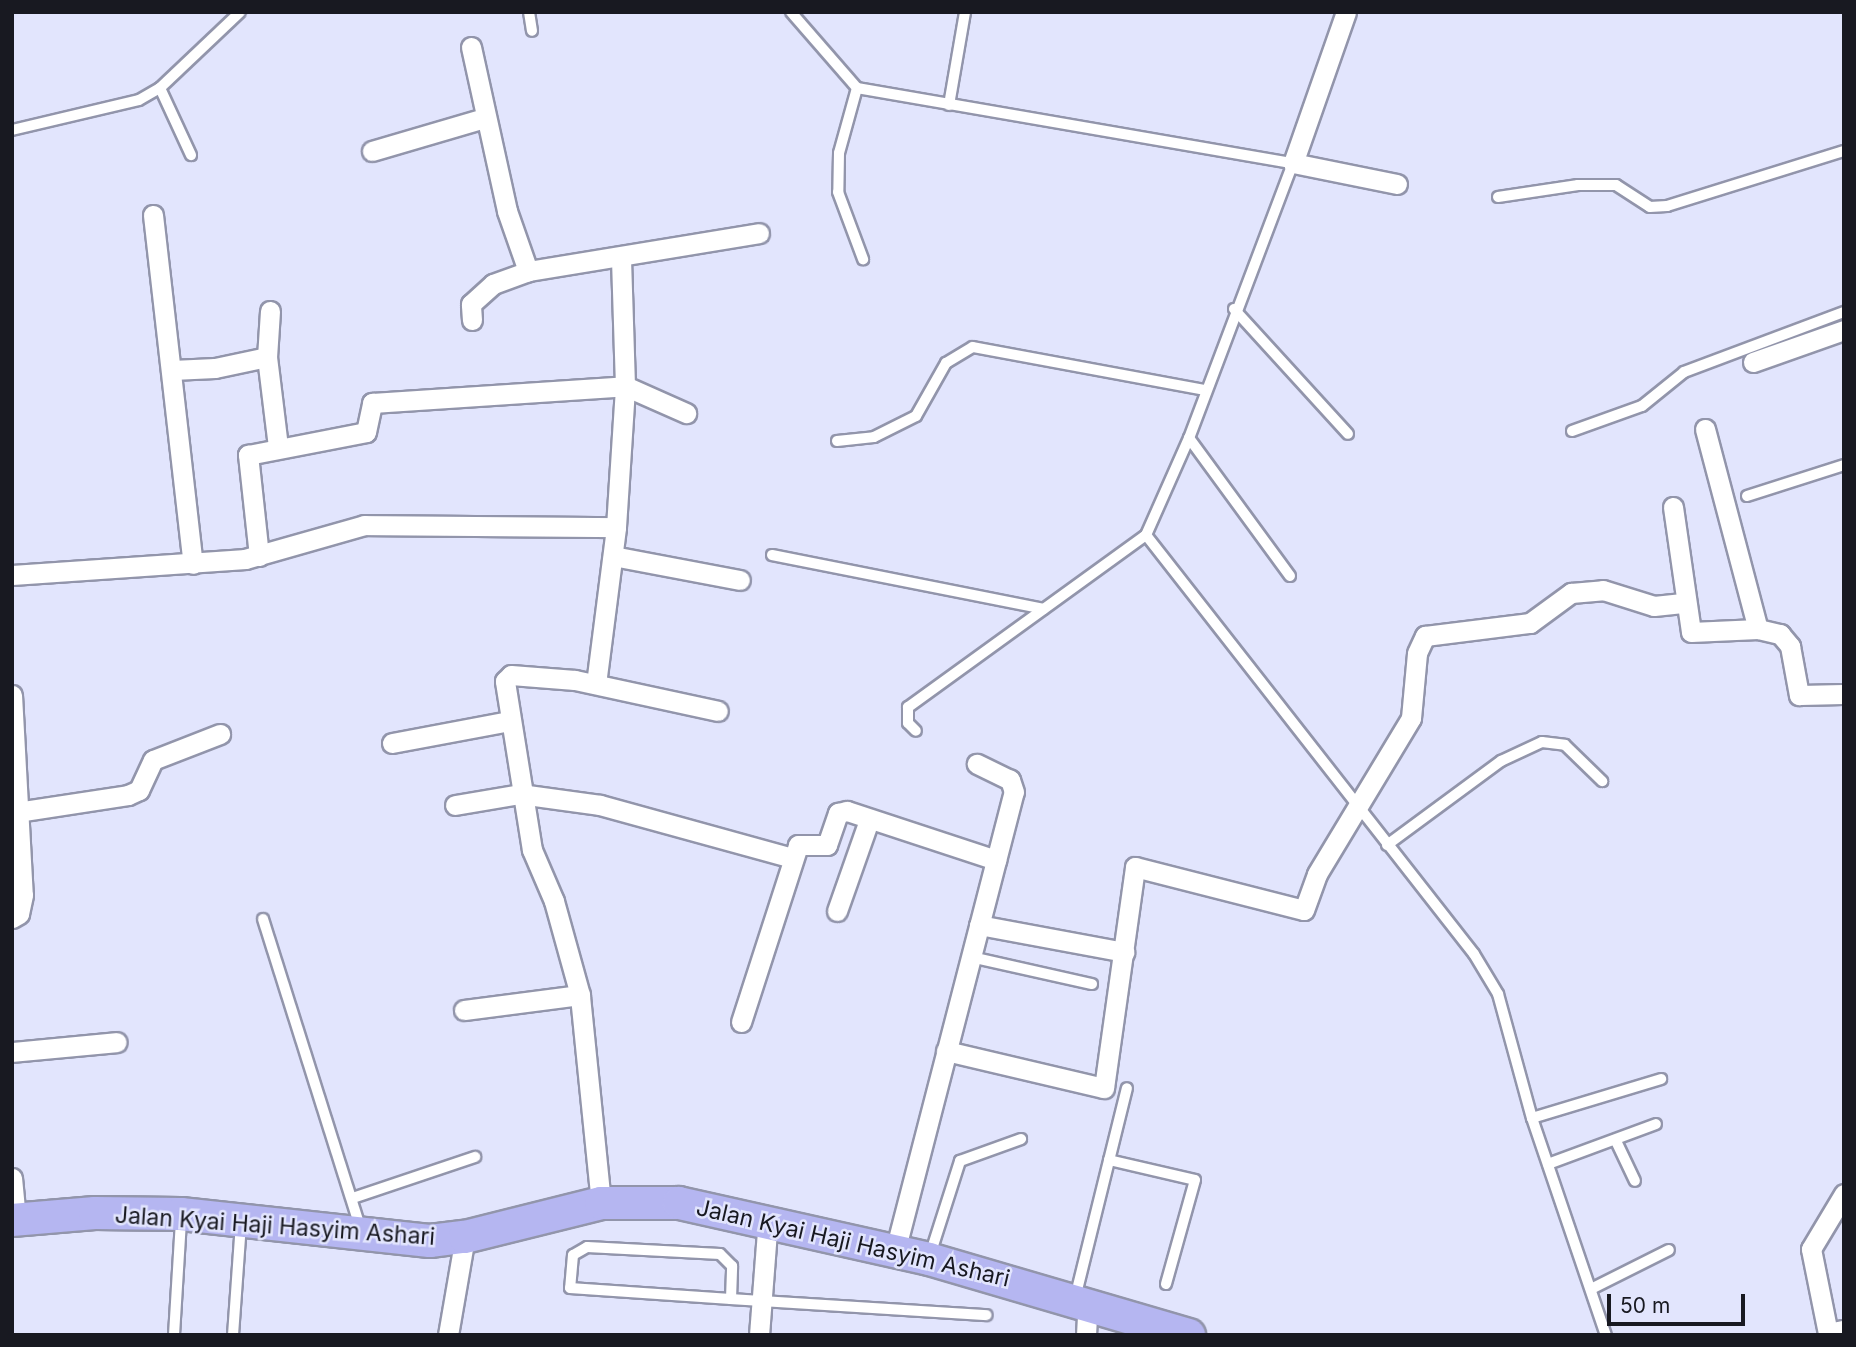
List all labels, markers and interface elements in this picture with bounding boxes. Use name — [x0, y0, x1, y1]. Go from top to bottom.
street label: Jalan Kyai Haji Hasyim Ashari — [694, 1193, 1012, 1293]
street label: Jalan Kyai Haji Hasyim Ashari — [114, 1201, 436, 1251]
scale bar — [1611, 1280, 1749, 1324]
text: 50 m — [1620, 1293, 1670, 1318]

